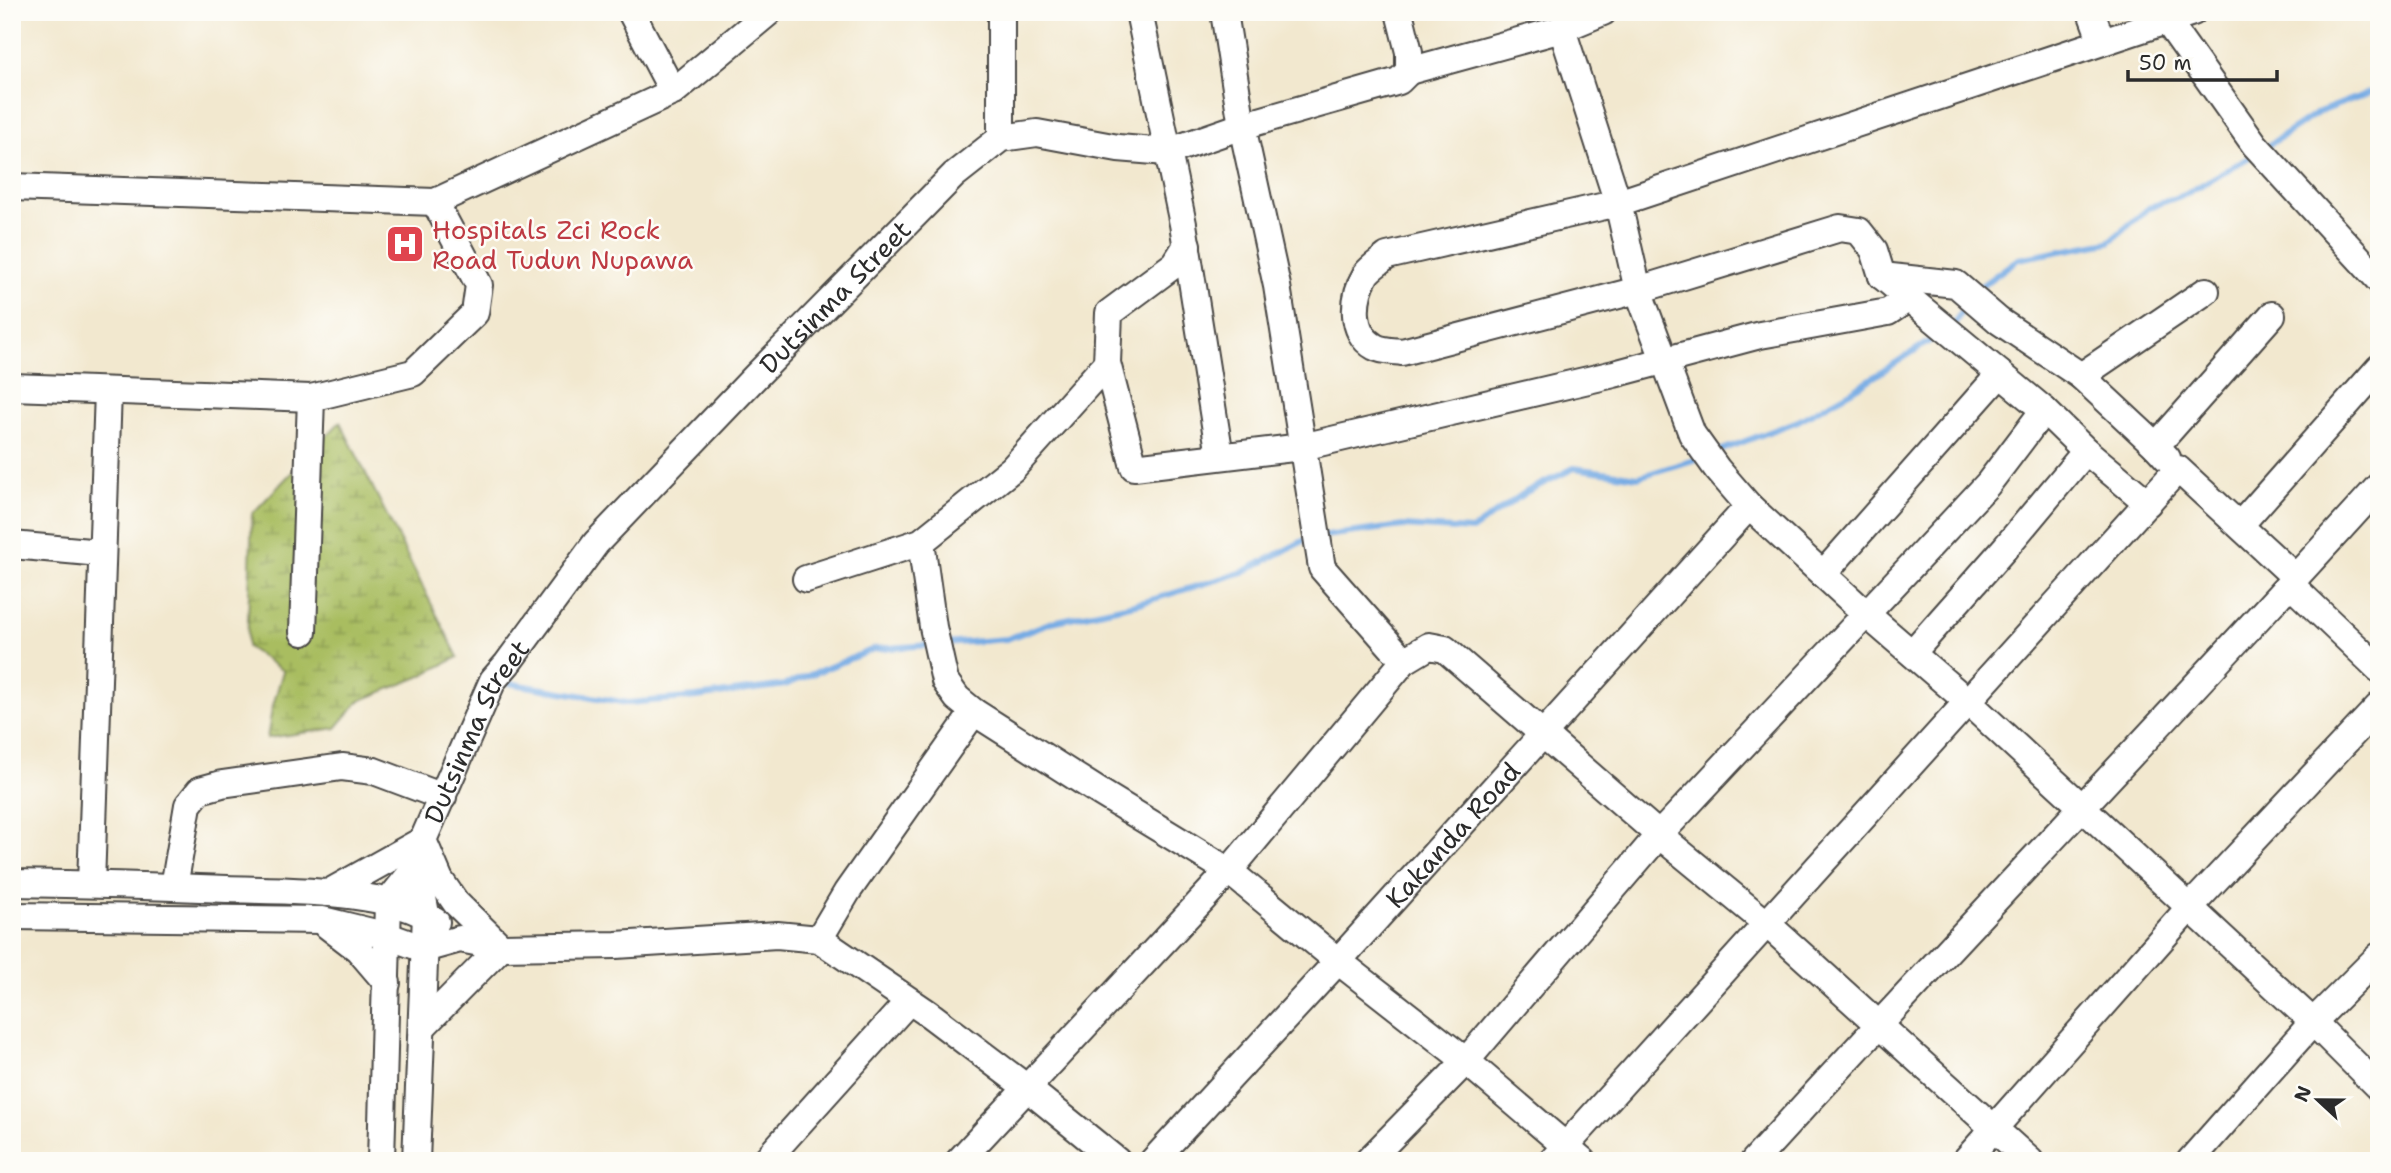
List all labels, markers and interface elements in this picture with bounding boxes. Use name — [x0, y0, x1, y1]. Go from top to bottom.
scale bar — [2128, 38, 2277, 82]
text: 50 m — [2139, 49, 2192, 77]
place label: Hospitals Zci Rock Road Tudun Nupawa — [432, 212, 693, 277]
street label: Dutsinma Street — [751, 212, 918, 381]
hospital icon: Hospitals Zci Rock Road Tudun Nupawa — [384, 223, 426, 265]
street label: Dutsinma Street — [415, 632, 537, 829]
street label: Kakanda Road — [1377, 754, 1527, 915]
north arrow — [2282, 1064, 2352, 1134]
text: N — [2288, 1082, 2317, 1105]

